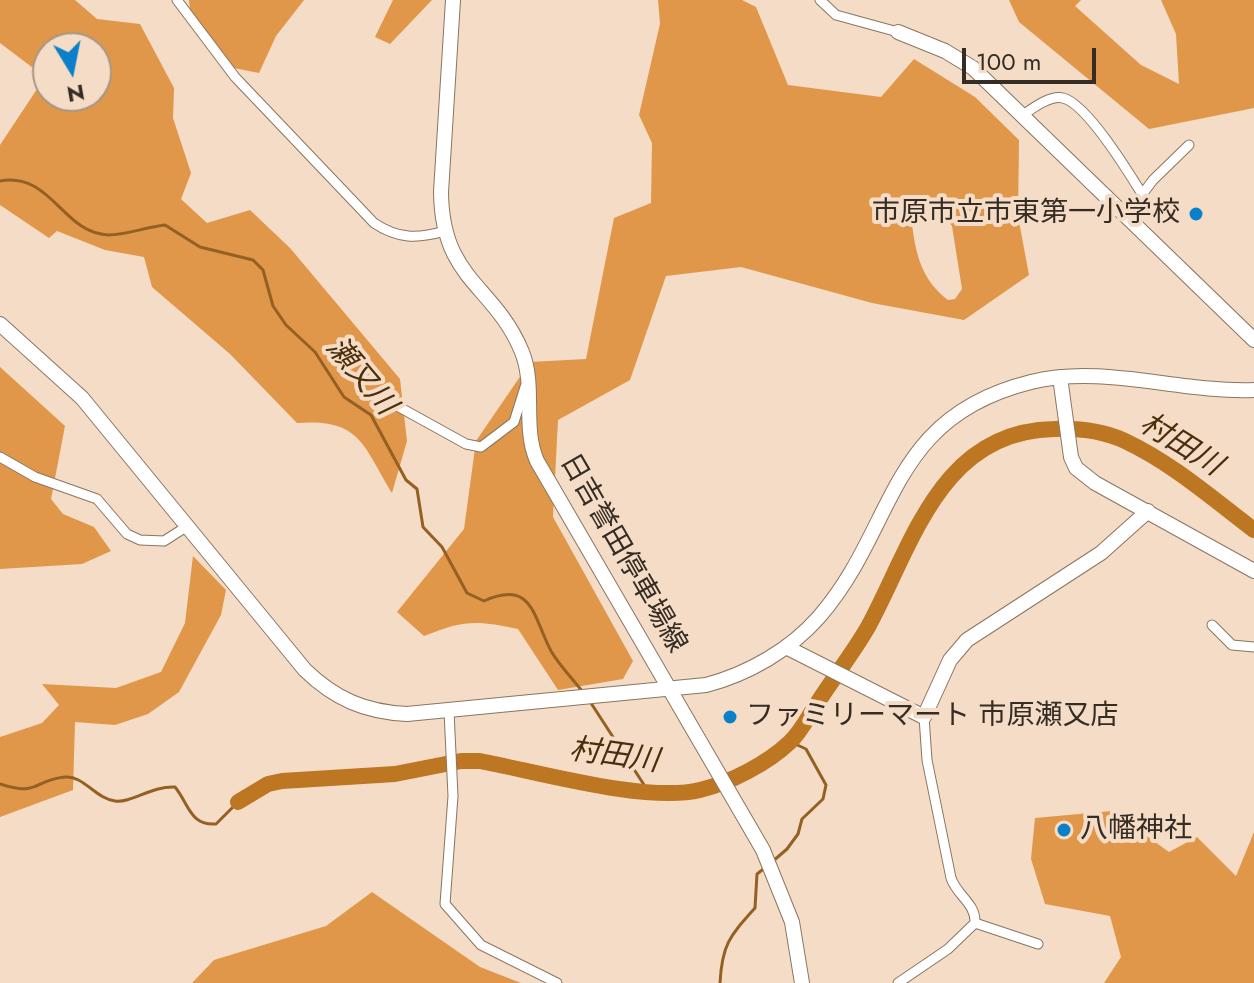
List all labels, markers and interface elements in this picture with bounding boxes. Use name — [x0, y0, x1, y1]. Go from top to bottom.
north arrow — [32, 32, 112, 112]
scale bar — [966, 32, 1100, 82]
text: 100 m — [976, 44, 1042, 79]
text: N — [64, 76, 87, 111]
place label: 市原市立市東第一小学校 — [872, 197, 1180, 231]
marker: 市原市立市東第一小学校 — [1187, 205, 1205, 223]
water label: 瀬又川 — [317, 331, 403, 423]
water label: 村田川 — [1132, 407, 1228, 485]
street label: 日吉誉田停車場線 — [551, 449, 693, 659]
place label: ファミリーマート 市原瀬又店 — [746, 700, 1118, 734]
marker: ファミリーマート 市原瀬又店 — [721, 708, 739, 726]
water label: 村田川 — [567, 733, 661, 781]
place label: 八幡神社 — [1080, 813, 1192, 847]
marker: 八幡神社 — [1055, 821, 1073, 839]

